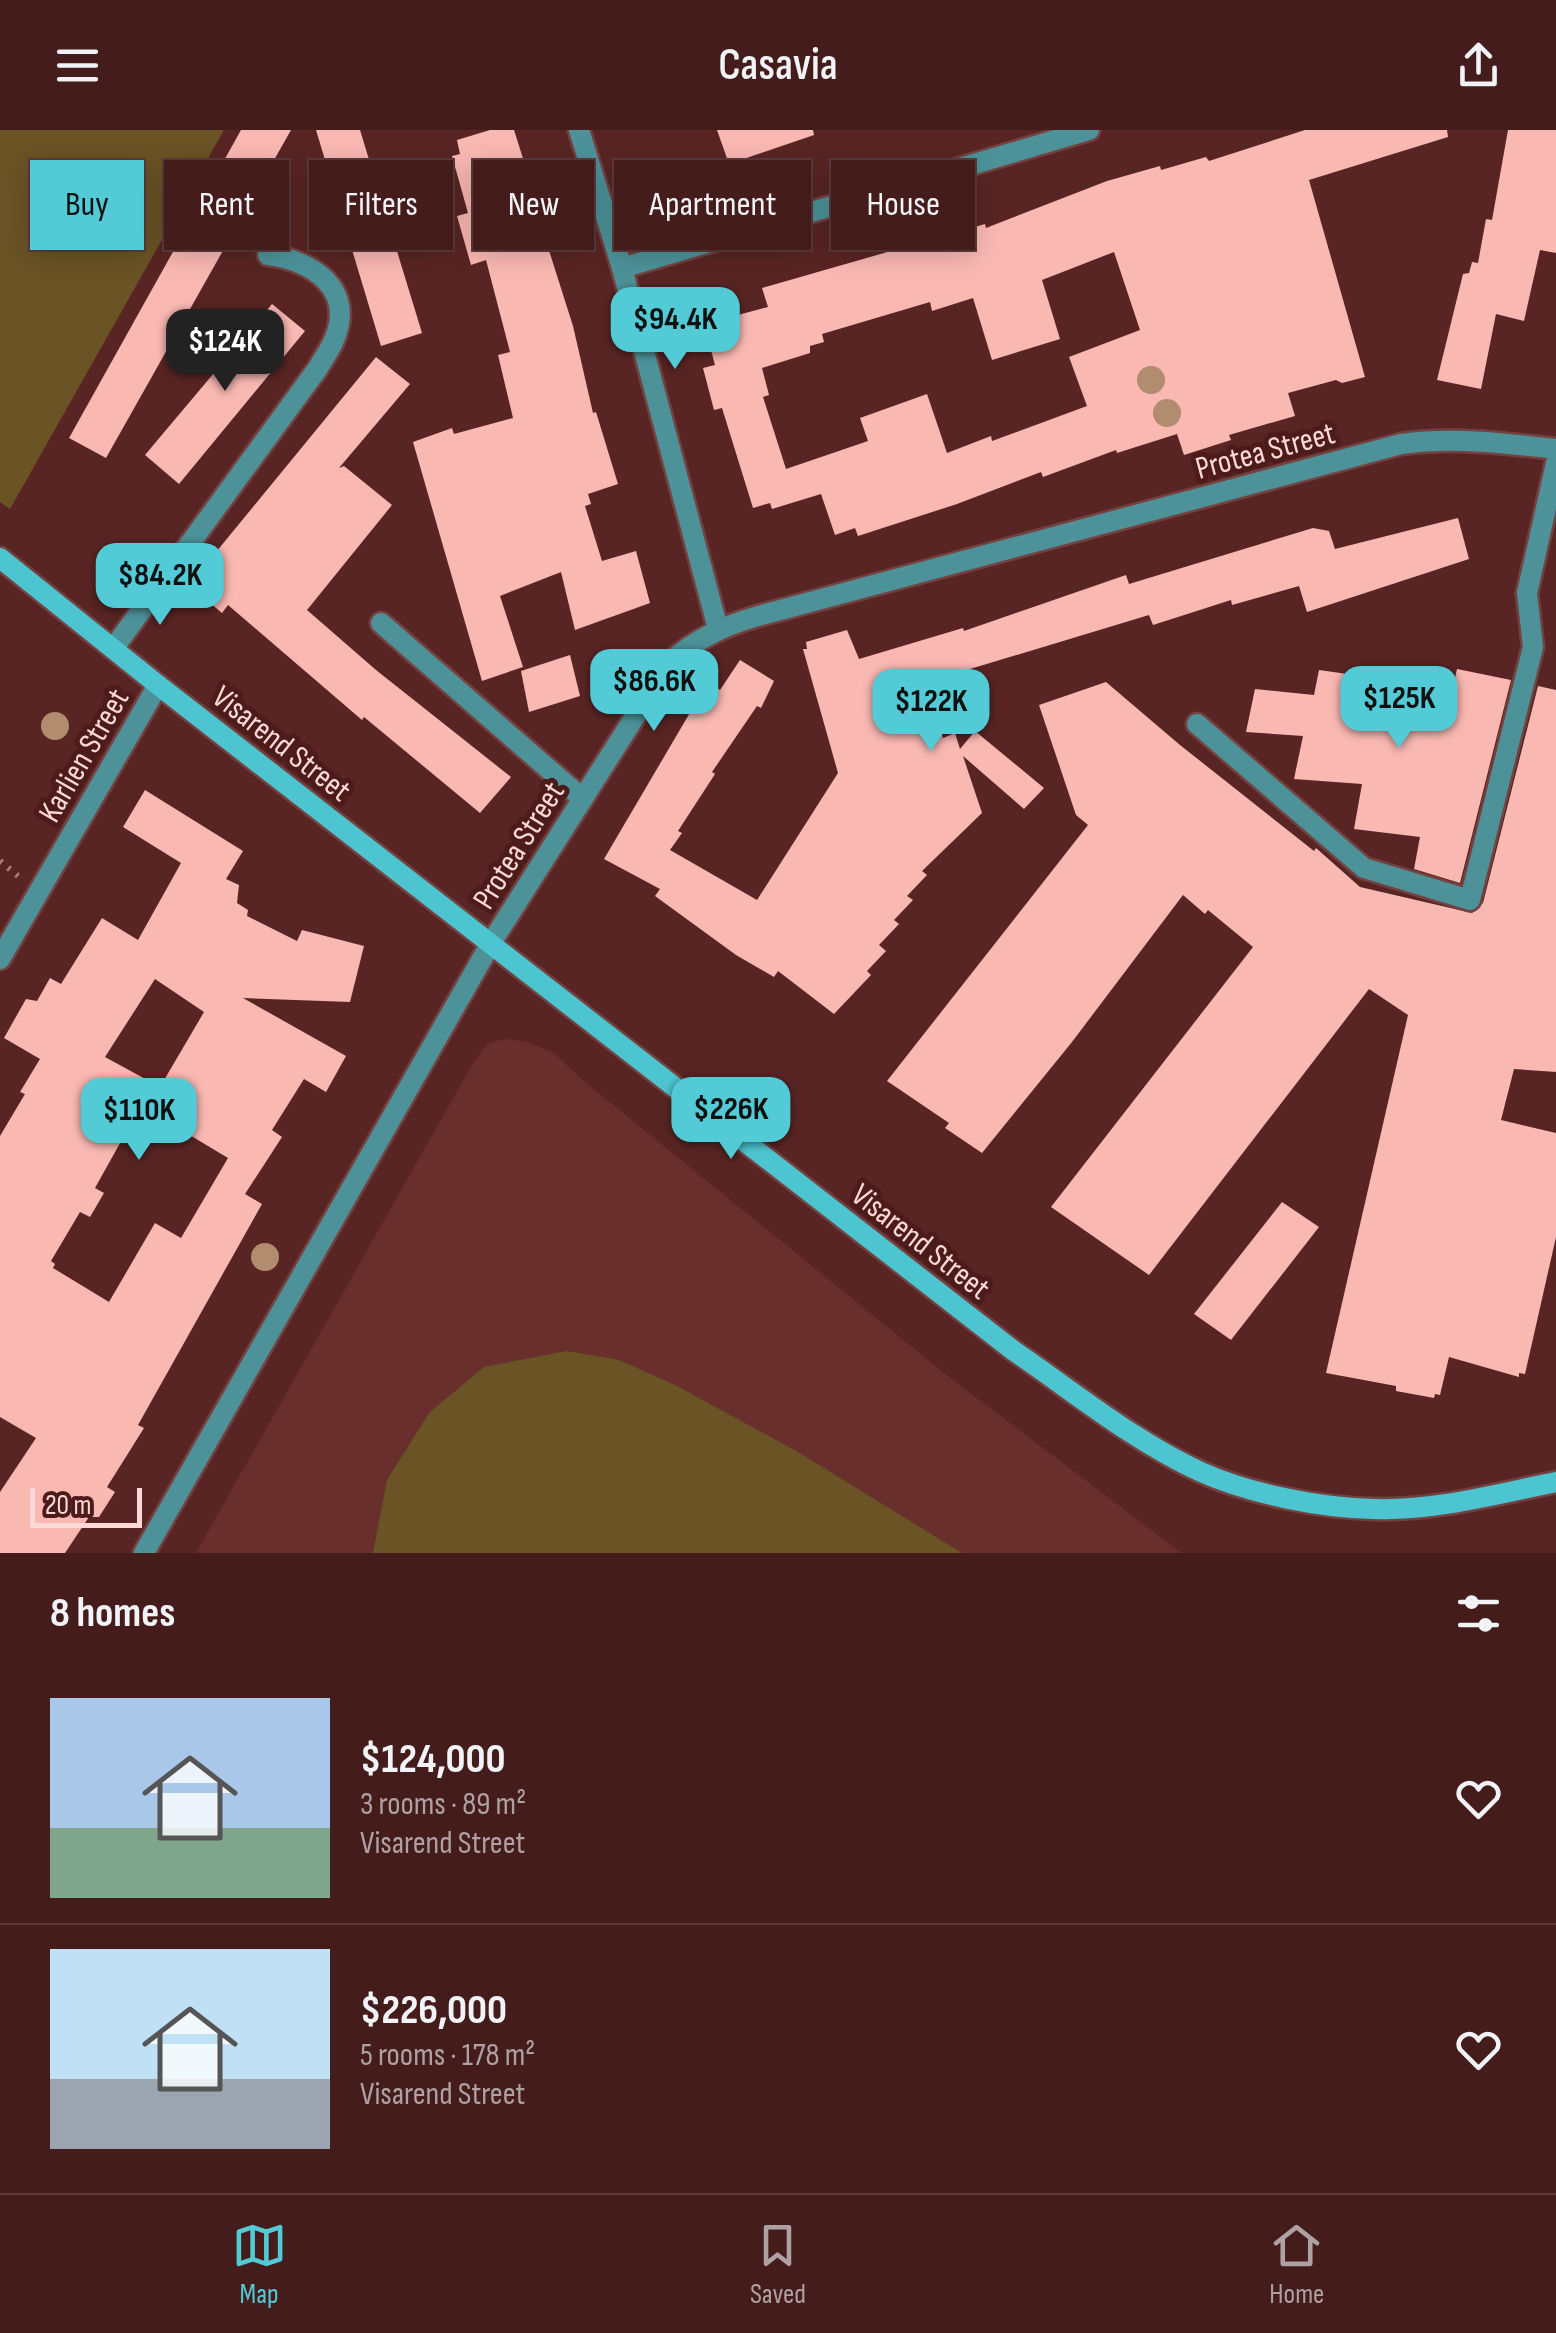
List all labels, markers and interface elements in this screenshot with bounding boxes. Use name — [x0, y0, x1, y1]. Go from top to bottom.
icon: menu — [50, 38, 105, 93]
text: Casavia — [718, 38, 838, 93]
icon: share — [1451, 38, 1506, 93]
chip: Buy — [30, 160, 144, 250]
chip: Rent — [164, 160, 289, 250]
chip: Filters — [309, 160, 453, 250]
chip: New — [473, 160, 594, 250]
chip: Apartment — [614, 160, 811, 250]
chip: House — [831, 160, 975, 250]
pin: $94.4K — [594, 287, 756, 372]
text: $94.4K — [633, 300, 717, 339]
pin: $124K — [155, 309, 295, 394]
text: $124K — [188, 322, 262, 361]
street label: Protea Street — [1191, 414, 1339, 489]
pin: $84.2K — [79, 543, 241, 628]
text: $84.2K — [118, 556, 202, 595]
pin: $86.6K — [573, 649, 735, 734]
text: $86.6K — [612, 662, 696, 701]
pin: $125K — [1329, 666, 1469, 751]
pin: $122K — [861, 669, 1001, 754]
street label: Visarend Street — [204, 678, 358, 810]
text: $125K — [1362, 679, 1436, 718]
street label: Karlien Street — [31, 682, 138, 829]
text: $122K — [894, 682, 968, 721]
street label: Protea Street — [465, 775, 574, 917]
pin: $226K — [661, 1077, 801, 1162]
pin: $110K — [69, 1078, 209, 1163]
text: $226K — [693, 1090, 769, 1129]
text: $110K — [103, 1091, 175, 1130]
street label: Visarend Street — [843, 1176, 997, 1308]
scale bar — [30, 1483, 142, 1528]
text: 20 m — [45, 1489, 91, 1522]
icon: filters — [1451, 1586, 1506, 1641]
text: 8 homes — [50, 1588, 175, 1639]
text: $124,000 — [360, 1734, 506, 1785]
icon: home — [130, 1738, 250, 1858]
icon: heart — [1451, 1771, 1506, 1826]
text: 3 rooms · 89 m² — [360, 1785, 526, 1824]
text: Visarend Street — [360, 1824, 525, 1863]
text: $226,000 — [360, 1985, 507, 2036]
icon: home — [130, 1989, 250, 2109]
icon: heart — [1451, 2022, 1506, 2077]
text: 5 rooms · 178 m² — [360, 2036, 535, 2075]
text: Visarend Street — [360, 2075, 525, 2114]
tab: Map — [232, 2218, 287, 2311]
tab: Saved — [750, 2218, 806, 2311]
tab: Home — [1269, 2218, 1324, 2311]

